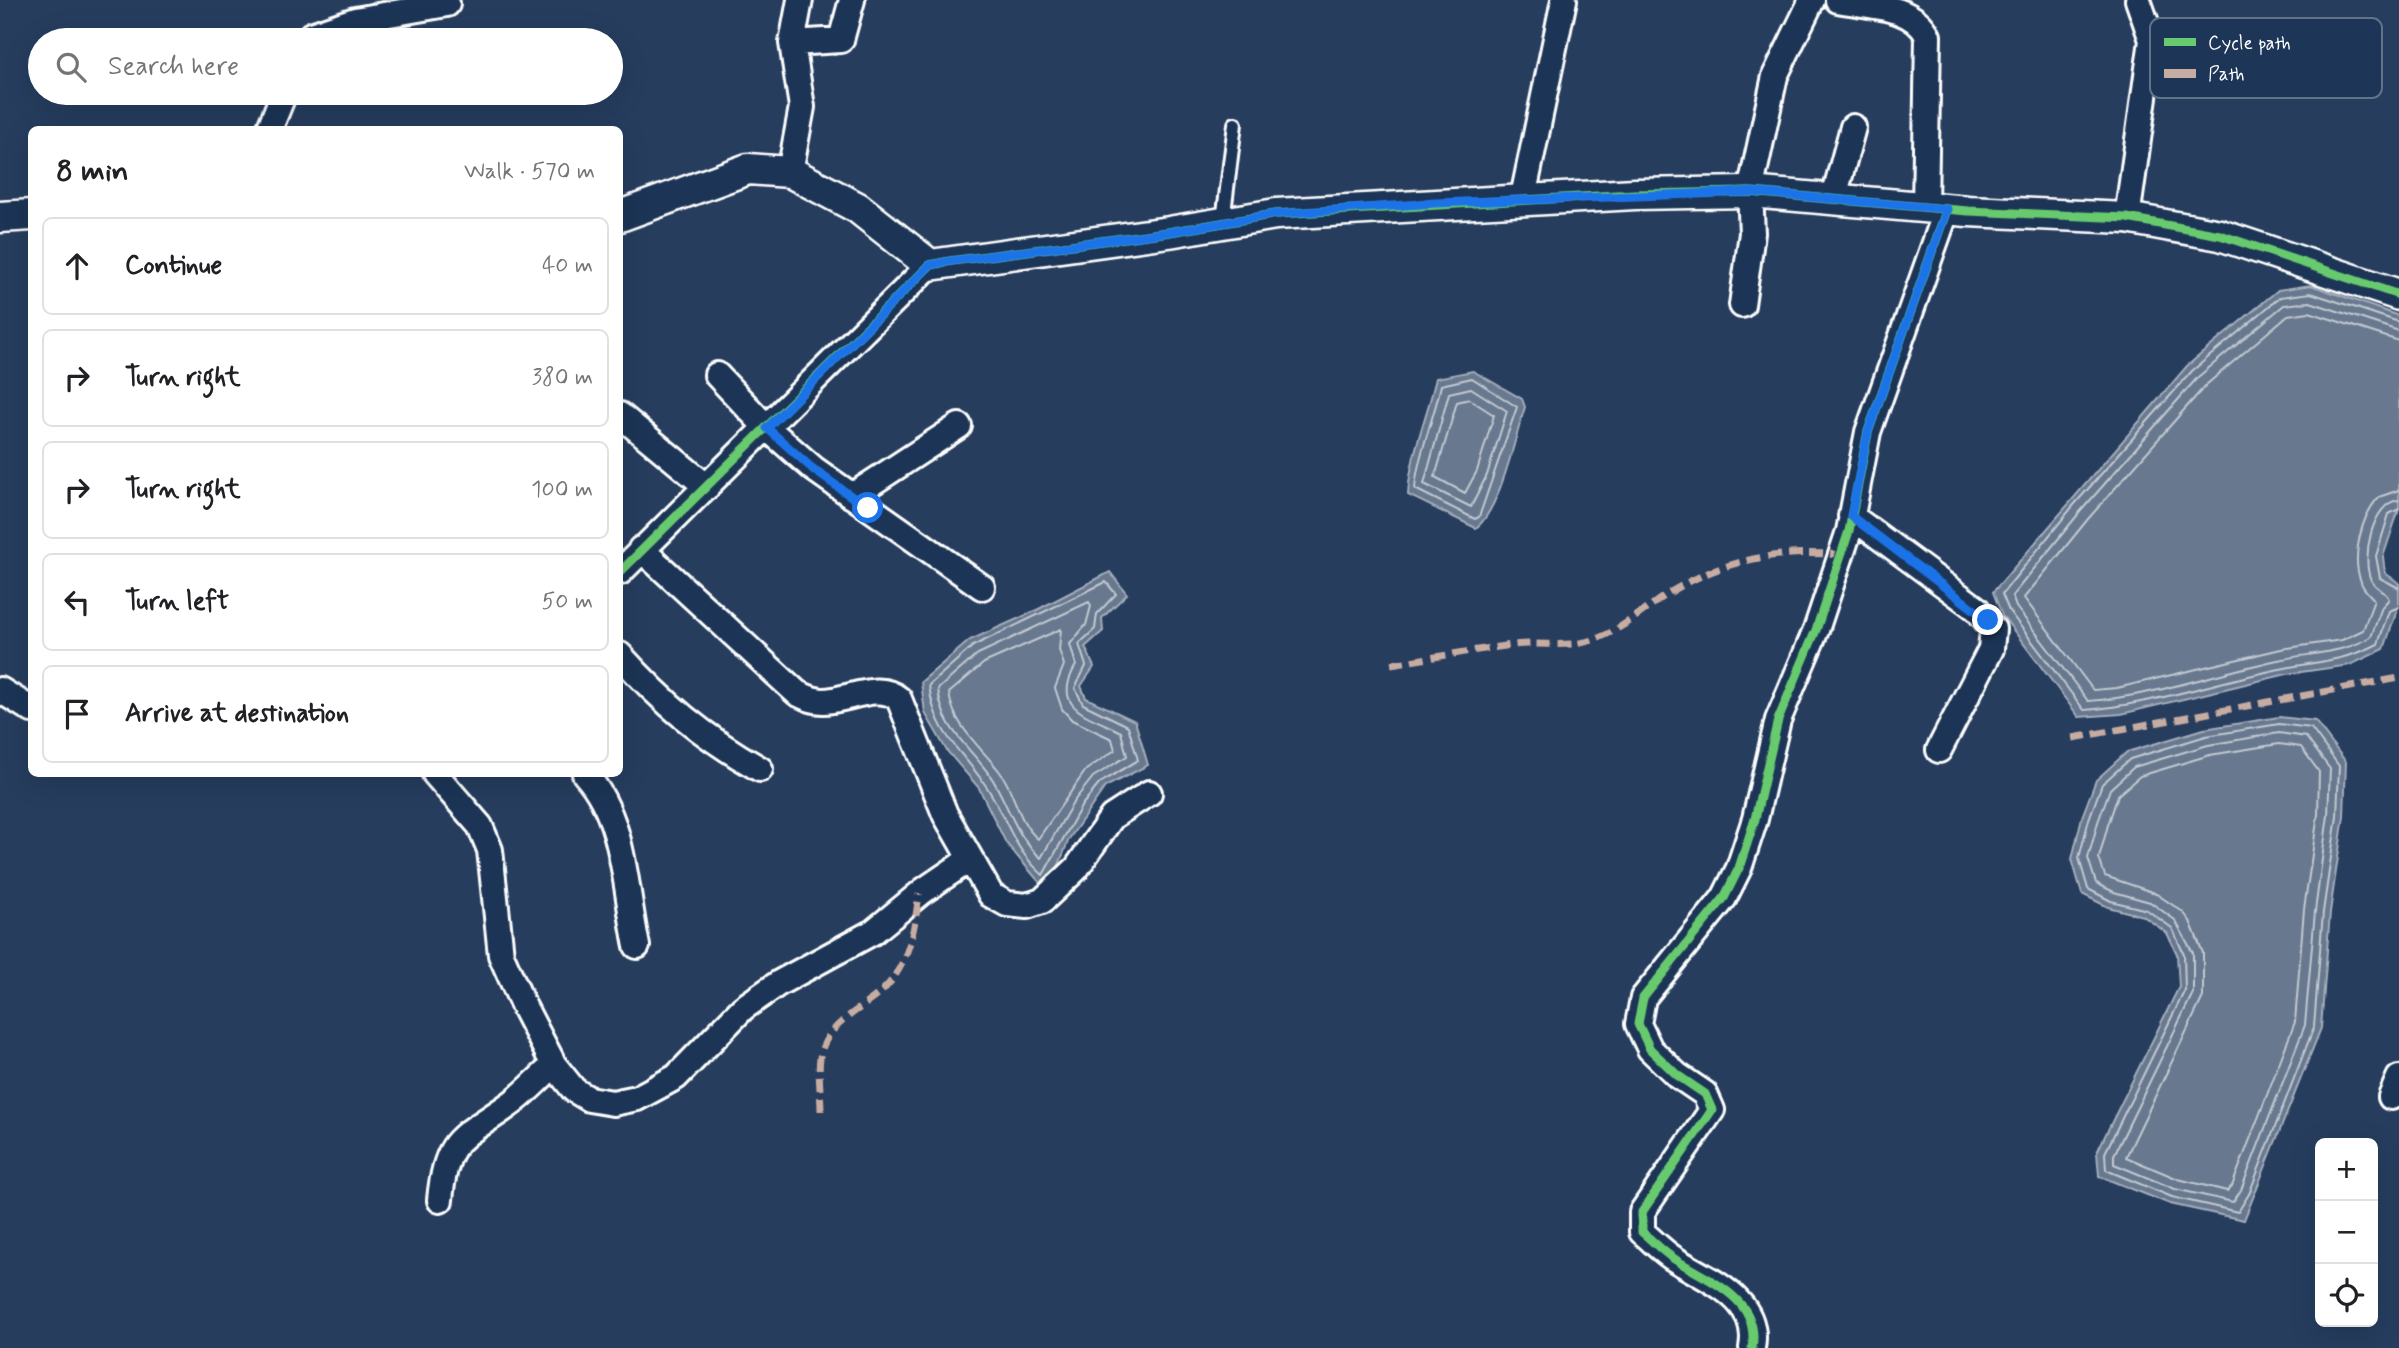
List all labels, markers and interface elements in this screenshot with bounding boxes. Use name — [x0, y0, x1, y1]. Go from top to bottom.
legend — [2150, 18, 2382, 98]
search box — [28, 28, 623, 105]
text: Cycle path — [2208, 31, 2291, 56]
icon: search — [52, 48, 90, 86]
text: Search here — [108, 50, 239, 84]
text: Path — [2208, 62, 2245, 87]
text: 8 min — [56, 152, 129, 191]
text: Walk · 570 m — [464, 157, 595, 187]
icon: ahead — [58, 247, 96, 285]
text: Continue — [125, 249, 222, 283]
text: 40 m — [542, 251, 593, 281]
icon: right — [58, 359, 96, 397]
text: Turn right — [125, 361, 241, 395]
text: 380 m — [532, 363, 593, 393]
icon: right — [58, 471, 96, 509]
text: Turn right — [125, 473, 241, 507]
text: 100 m — [531, 475, 593, 505]
route start — [852, 492, 883, 523]
icon: left — [58, 583, 96, 621]
text: Turn left — [125, 585, 229, 619]
text: 50 m — [542, 587, 593, 617]
route end — [1972, 604, 2003, 635]
icon: arrive — [58, 695, 96, 733]
text: Arrive at destination — [125, 697, 349, 731]
map controls — [2315, 1138, 2378, 1327]
button: + — [2315, 1138, 2378, 1201]
button: − — [2315, 1201, 2378, 1264]
button: locate — [2315, 1264, 2378, 1327]

